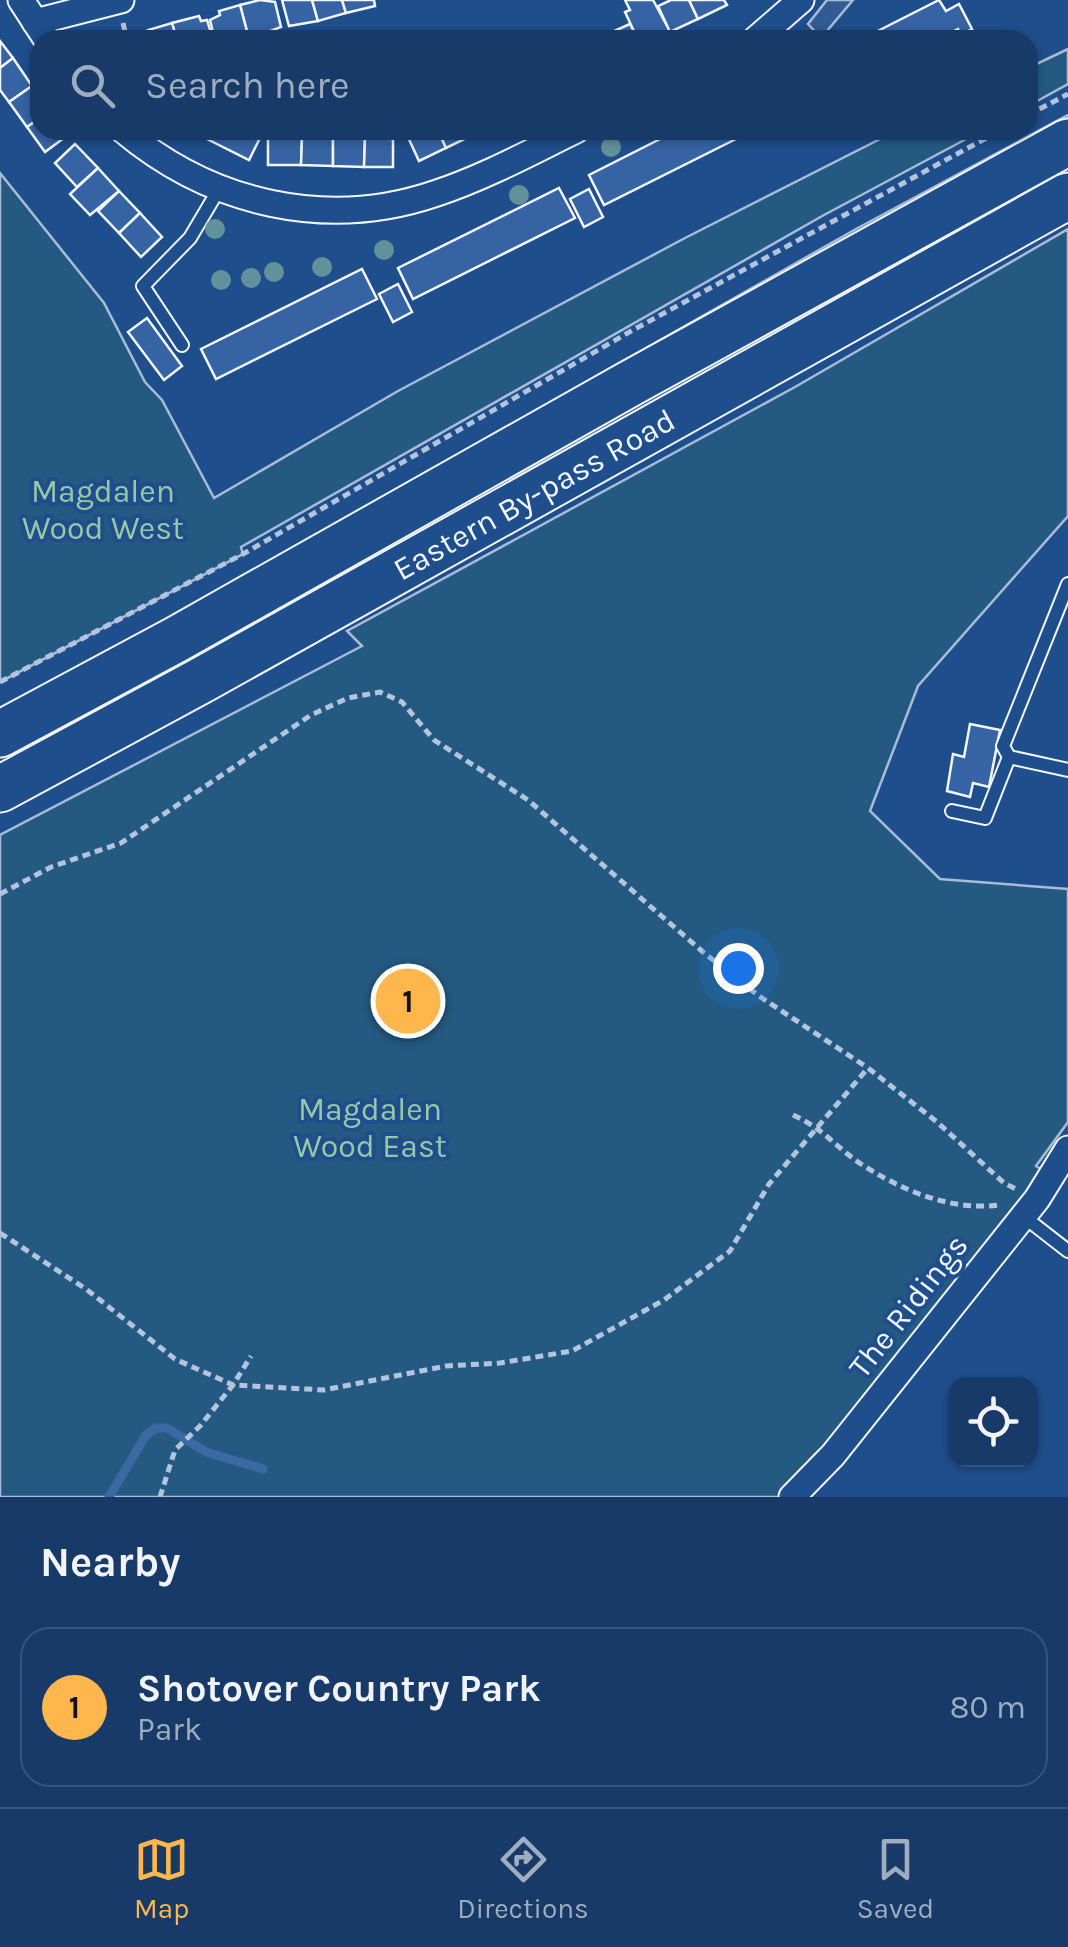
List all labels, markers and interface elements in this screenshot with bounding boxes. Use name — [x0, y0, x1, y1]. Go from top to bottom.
search box — [30, 30, 1038, 140]
icon: search — [65, 58, 120, 113]
text: Search here — [145, 63, 349, 108]
street label: Eastern By-pass Road — [387, 401, 682, 588]
park label: Magdalen Wood West — [22, 473, 184, 547]
your location — [713, 943, 764, 994]
pin: 1 — [376, 964, 440, 1038]
park label: Magdalen Wood East — [293, 1091, 447, 1165]
street label: The Ridings — [841, 1227, 976, 1385]
map controls — [948, 1377, 1038, 1467]
button: locate — [948, 1377, 1038, 1467]
text: Nearby — [40, 1537, 180, 1587]
text: Shotover Country Park — [137, 1666, 541, 1711]
text: 1 — [69, 1689, 80, 1726]
text: 80 m — [950, 1689, 1026, 1726]
text: Park — [137, 1711, 202, 1748]
tab: Map — [134, 1832, 189, 1925]
tab: Directions — [457, 1832, 589, 1925]
tab: Saved — [857, 1832, 934, 1925]

